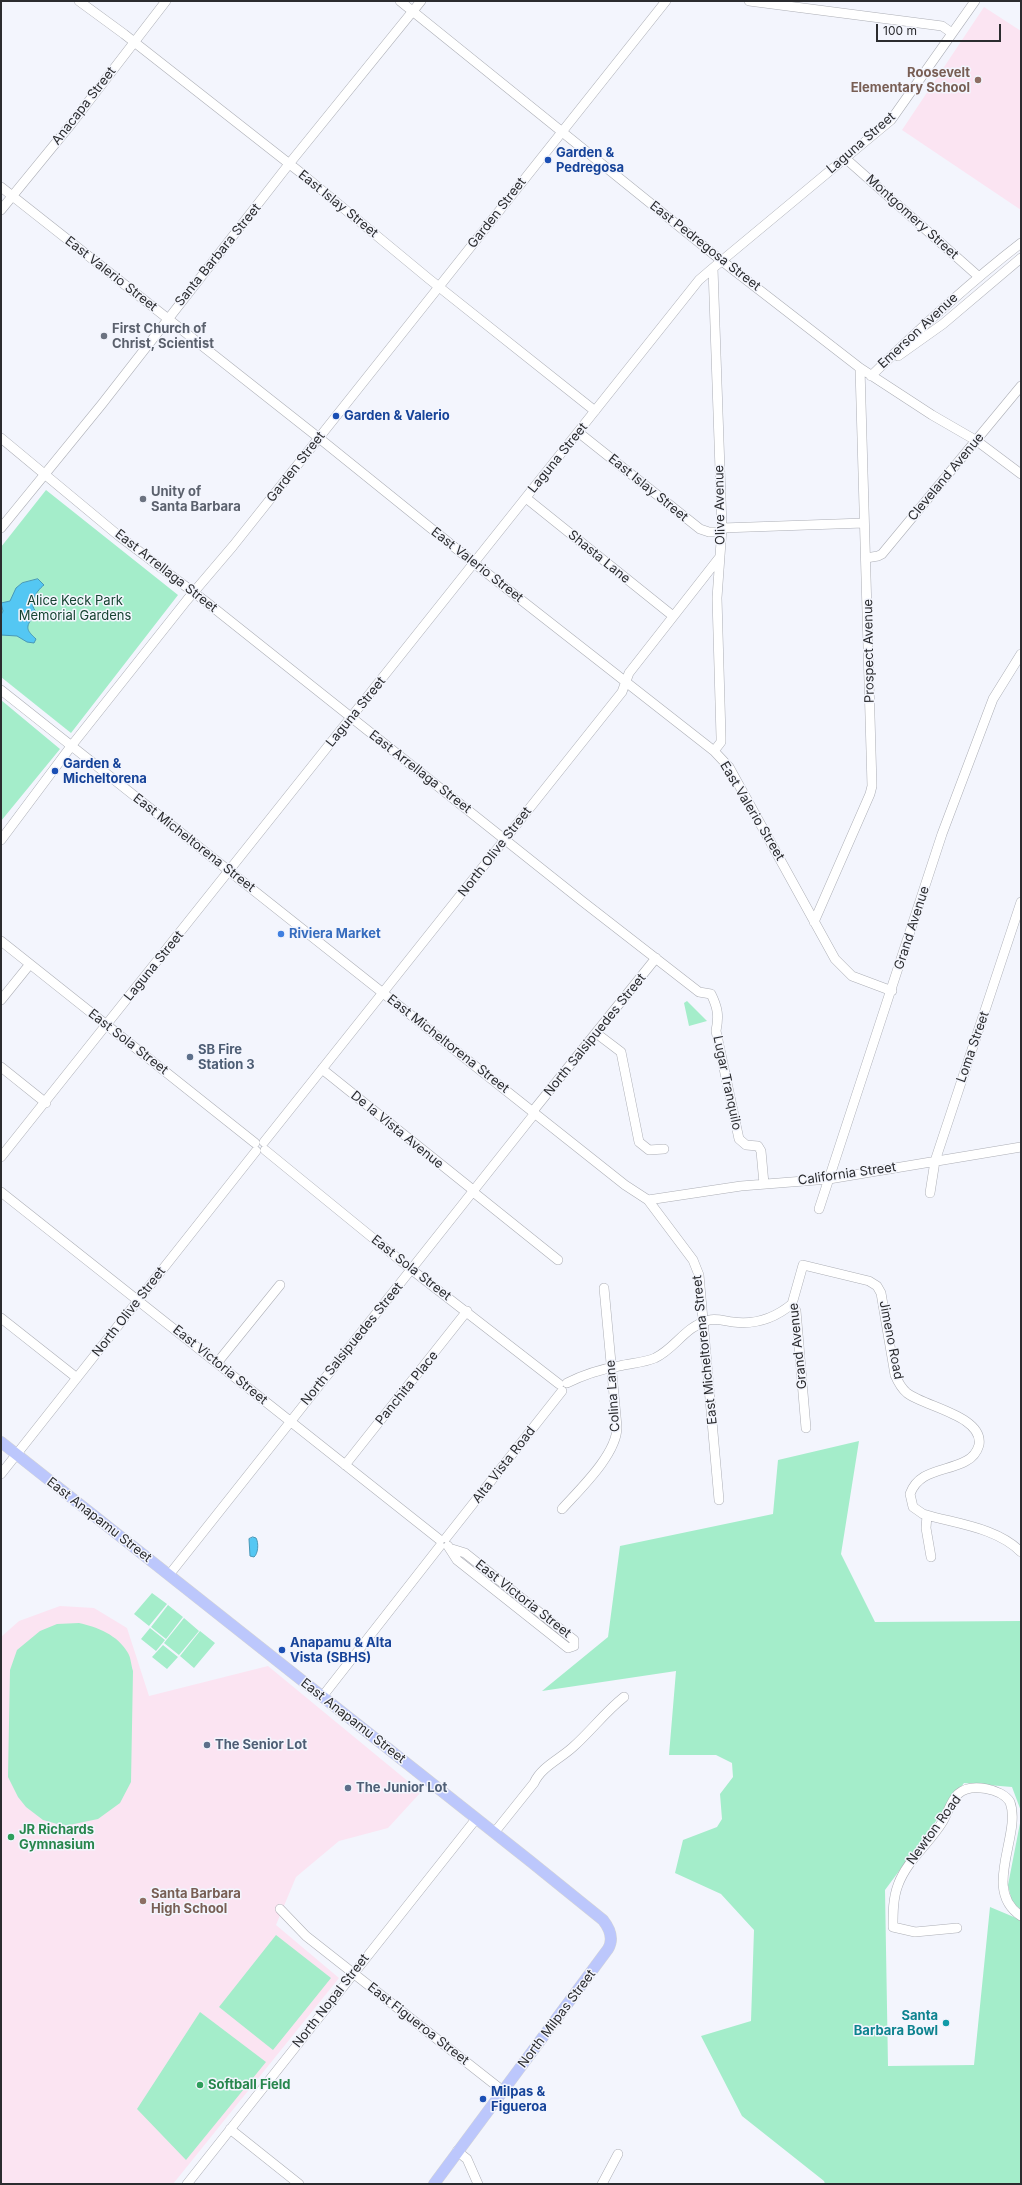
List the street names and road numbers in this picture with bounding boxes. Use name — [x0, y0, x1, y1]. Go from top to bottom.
street label: Anacapa Street — [49, 64, 119, 148]
street label: Laguna Street — [824, 109, 898, 177]
street label: East Islay Street — [295, 167, 381, 241]
street label: Montgomery Street — [863, 171, 961, 263]
street label: Garden Street — [465, 175, 529, 251]
street label: East Pedregosa Street — [647, 198, 763, 294]
street label: Santa Barbara Street — [172, 201, 264, 309]
street label: East Valerio Street — [62, 233, 160, 315]
street label: Emerson Avenue — [875, 290, 961, 372]
street label: Laguna Street — [525, 420, 591, 496]
street label: Garden Street — [264, 429, 328, 505]
street label: Cleveland Avenue — [905, 430, 987, 524]
street label: East Islay Street — [605, 451, 691, 525]
street label: Olive Avenue — [712, 465, 728, 545]
street label: East Valerio Street — [428, 524, 526, 606]
street label: East Arrellaga Street — [112, 526, 220, 616]
street label: Shasta Lane — [565, 527, 633, 587]
street label: Prospect Avenue — [860, 599, 878, 703]
street label: Laguna Street — [323, 674, 389, 750]
street label: East Arrellaga Street — [366, 727, 474, 817]
street label: East Valerio Street — [716, 759, 788, 863]
street label: East Micheltorena Street — [130, 791, 258, 895]
street label: North Olive Street — [455, 804, 535, 900]
street label: Grand Avenue — [891, 884, 933, 972]
street label: Laguna Street — [121, 928, 187, 1004]
street label: North Salsipuedes Street — [541, 971, 649, 1099]
street label: East Micheltorena Street — [384, 992, 512, 1096]
street label: East Sola Street — [85, 1006, 171, 1078]
street label: Loma Street — [954, 1009, 992, 1085]
street label: Lugar Tranquilo — [709, 1034, 745, 1132]
street label: De la Vista Avenue — [348, 1088, 446, 1172]
street label: California Street — [797, 1159, 897, 1189]
street label: East Sola Street — [368, 1232, 454, 1304]
street label: North Olive Street — [89, 1264, 169, 1360]
street label: East Micheltorena Street — [689, 1274, 721, 1426]
street label: North Salsipuedes Street — [298, 1280, 406, 1408]
street label: Jimeno Road — [876, 1299, 906, 1381]
street label: Grand Avenue — [786, 1302, 810, 1390]
street label: East Victoria Street — [170, 1322, 270, 1408]
street label: Panchita Place — [372, 1348, 442, 1428]
street label: Colina Lane — [603, 1359, 623, 1433]
street label: Alta Vista Road — [469, 1423, 539, 1507]
street label: East Anapamu Street — [44, 1474, 154, 1566]
street label: East Victoria Street — [472, 1557, 574, 1641]
street label: East Anapamu Street — [298, 1675, 408, 1767]
street label: Newton Road — [903, 1792, 965, 1868]
street label: North Nopal Street — [290, 1951, 372, 2051]
street label: North Milpas Street — [515, 1967, 599, 2071]
street label: East Figueroa Street — [364, 1980, 472, 2068]

